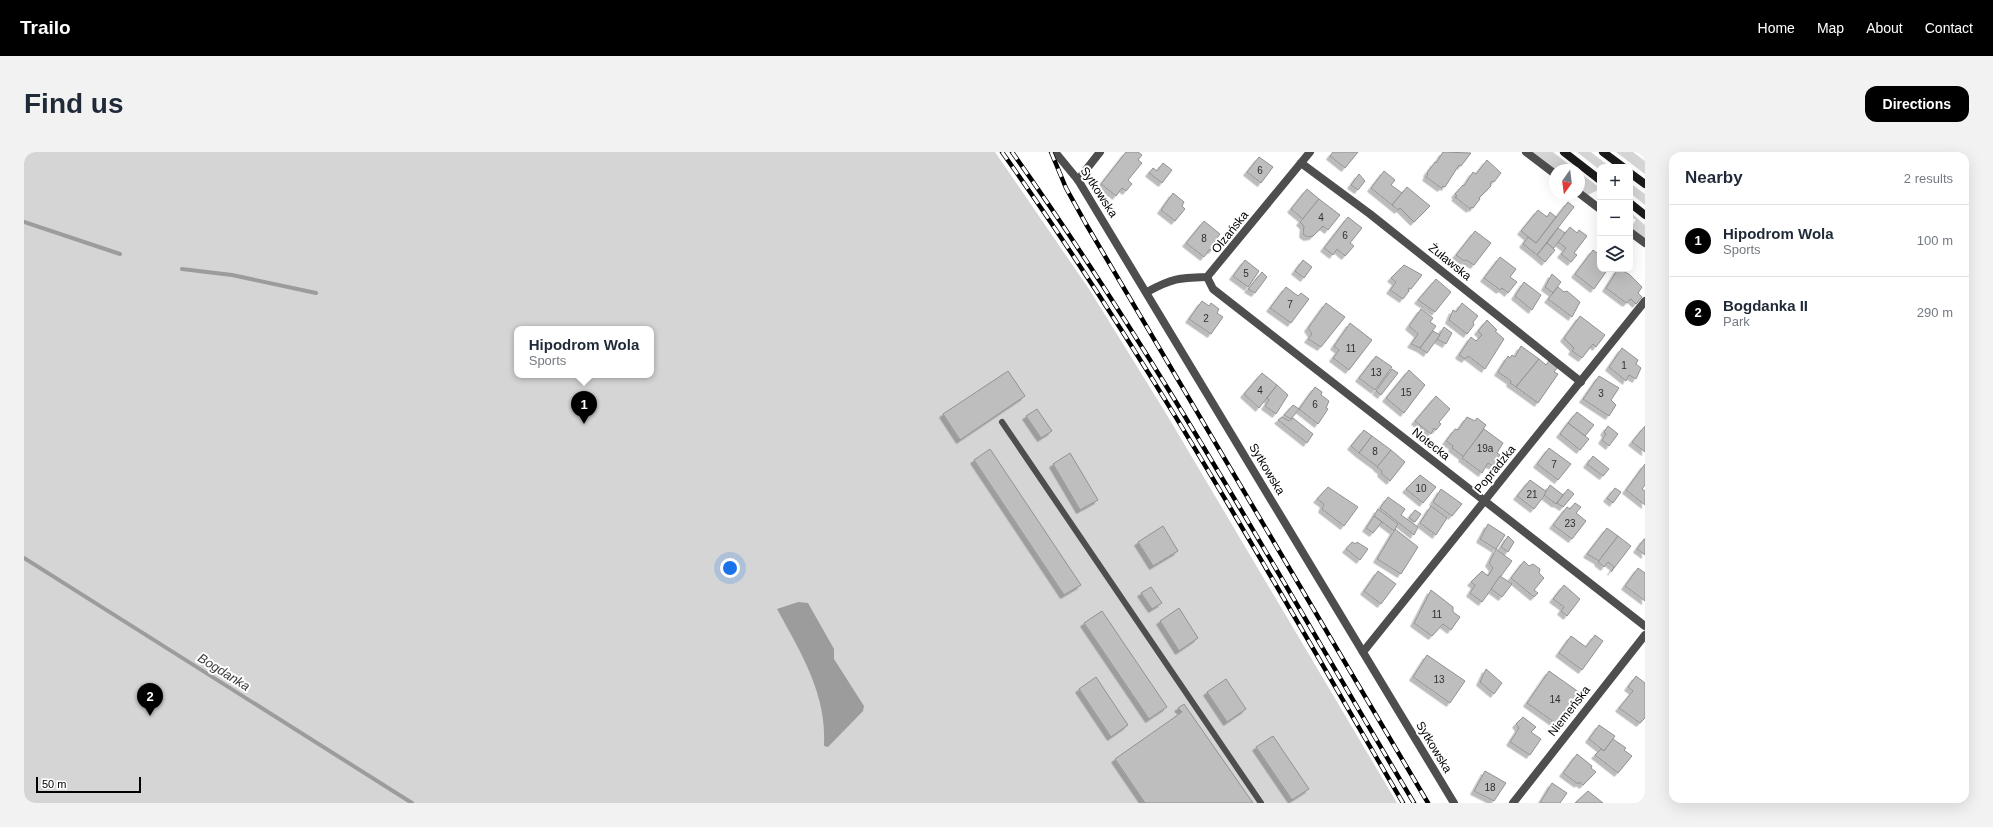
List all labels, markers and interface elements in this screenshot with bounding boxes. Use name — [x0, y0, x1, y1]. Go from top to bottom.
text: Trailo — [20, 17, 71, 38]
text: Home — [1758, 20, 1795, 36]
text: Map — [1817, 20, 1844, 36]
text: About — [1866, 20, 1903, 36]
text: Contact — [1925, 20, 1973, 36]
button: Directions — [1865, 86, 1969, 122]
text: Find us — [24, 88, 124, 119]
street label: Sytkowska — [1078, 164, 1121, 220]
north arrow — [1549, 164, 1585, 200]
map controls — [1597, 164, 1633, 272]
button: + — [1597, 164, 1633, 200]
house number: 6 — [1257, 165, 1263, 176]
text: Nearby — [1685, 168, 1743, 187]
text: 2 results — [1904, 171, 1953, 186]
button: − — [1597, 200, 1633, 236]
street label: Olzańska — [1209, 208, 1251, 256]
house number: 4 — [1318, 212, 1324, 223]
text: Hipodrom Wola — [1723, 225, 1834, 242]
house number: 6 — [1342, 230, 1348, 241]
house number: 8 — [1201, 233, 1207, 244]
text: 1 — [1694, 233, 1702, 248]
text: 100 m — [1917, 233, 1953, 248]
button: layers — [1597, 236, 1633, 272]
street label: Żuławska — [1426, 241, 1474, 284]
text: Sports — [1723, 242, 1761, 257]
house number: 5 — [1243, 268, 1249, 279]
text: Bogdanka II — [1723, 297, 1808, 314]
house number: 7 — [1287, 299, 1293, 310]
text: 2 — [1694, 305, 1702, 320]
text: 290 m — [1917, 305, 1953, 320]
house number: 2 — [1203, 313, 1209, 324]
text: Park — [1723, 314, 1750, 329]
popup — [514, 326, 654, 378]
text: Hipodrom Wola — [529, 336, 639, 353]
house number: 11 — [1346, 343, 1357, 354]
text: Sports — [529, 353, 566, 368]
house number: 1 — [1621, 360, 1627, 371]
house number: 13 — [1370, 367, 1382, 378]
house number: 4 — [1257, 385, 1263, 396]
house number: 15 — [1400, 387, 1412, 398]
house number: 3 — [1598, 388, 1604, 399]
pin: 1 — [571, 391, 597, 424]
house number: 6 — [1312, 399, 1318, 410]
street label: Notecka — [1409, 425, 1453, 463]
street label: Sytkowska — [1246, 441, 1288, 497]
street label: Popradzka — [1472, 442, 1519, 496]
house number: 19a — [1477, 443, 1494, 454]
house number: 8 — [1372, 446, 1378, 457]
house number: 7 — [1551, 459, 1557, 470]
house number: 10 — [1415, 483, 1427, 494]
house number: 21 — [1526, 489, 1538, 500]
house number: 23 — [1564, 518, 1576, 529]
your location — [720, 558, 740, 578]
house number: 11 — [1432, 609, 1443, 620]
water label: Bogdanka — [195, 650, 253, 694]
house number: 13 — [1433, 674, 1445, 685]
pin: 2 — [137, 683, 163, 716]
street label: Niemeńska — [1545, 683, 1593, 739]
house number: 14 — [1549, 694, 1561, 705]
street label: Sytkowska — [1413, 719, 1455, 775]
scale bar — [36, 775, 141, 794]
text: 50 m — [42, 778, 66, 790]
house number: 18 — [1484, 782, 1496, 793]

